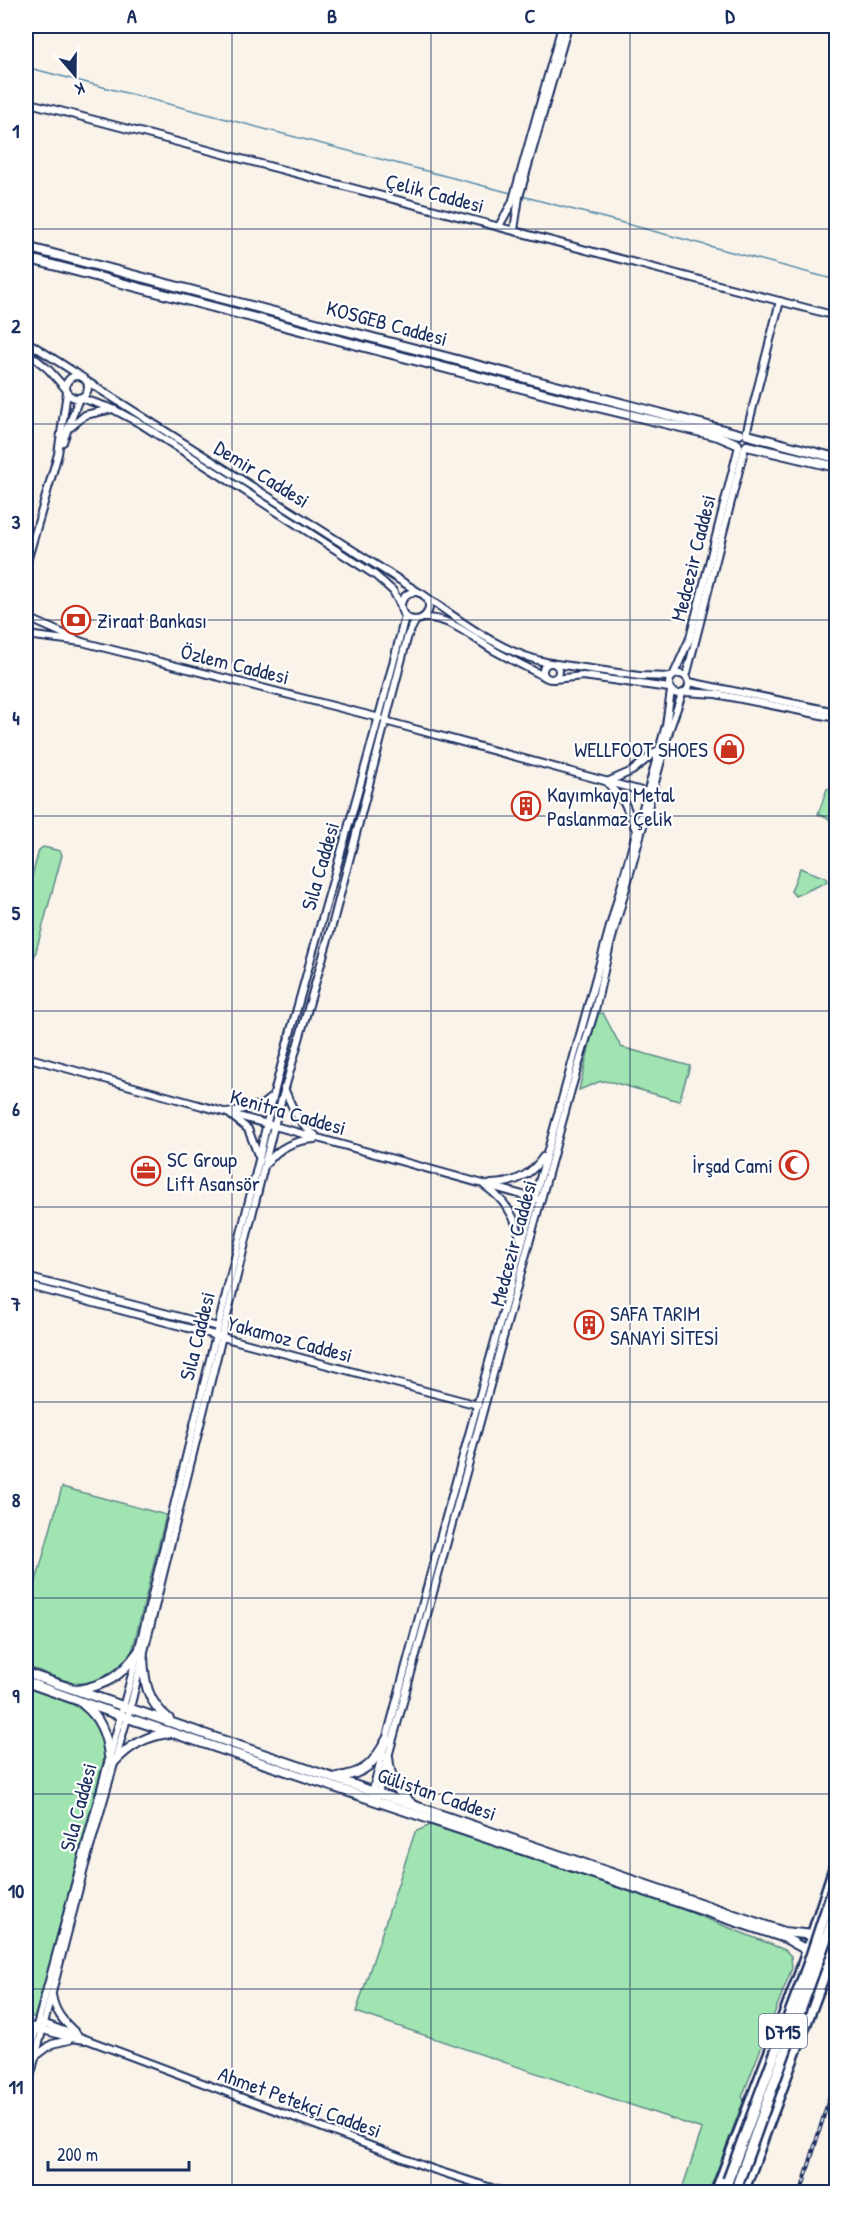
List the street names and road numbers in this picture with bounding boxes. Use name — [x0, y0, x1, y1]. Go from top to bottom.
street label: Çelik Caddesi — [382, 166, 488, 220]
street label: KOSGEB Caddesi — [323, 293, 451, 353]
street label: Demir Caddesi — [209, 433, 315, 515]
street label: Medcezir Caddesi — [663, 492, 723, 624]
street label: Özlem Caddesi — [178, 637, 292, 691]
street label: Sıla Caddesi — [294, 819, 346, 913]
street label: Kenitra Caddesi — [227, 1082, 349, 1142]
street label: Medcezir Caddesi — [482, 1177, 544, 1309]
street label: Sıla Caddesi — [172, 1289, 222, 1383]
street label: Yakamoz Caddesi — [224, 1308, 356, 1370]
street label: Sıla Caddesi — [52, 1760, 104, 1854]
street label: Gülistan Caddesi — [374, 1760, 500, 1828]
road number: D715 — [759, 2014, 807, 2048]
street label: Ahmet Petekçi Caddesi — [214, 2059, 386, 2145]

